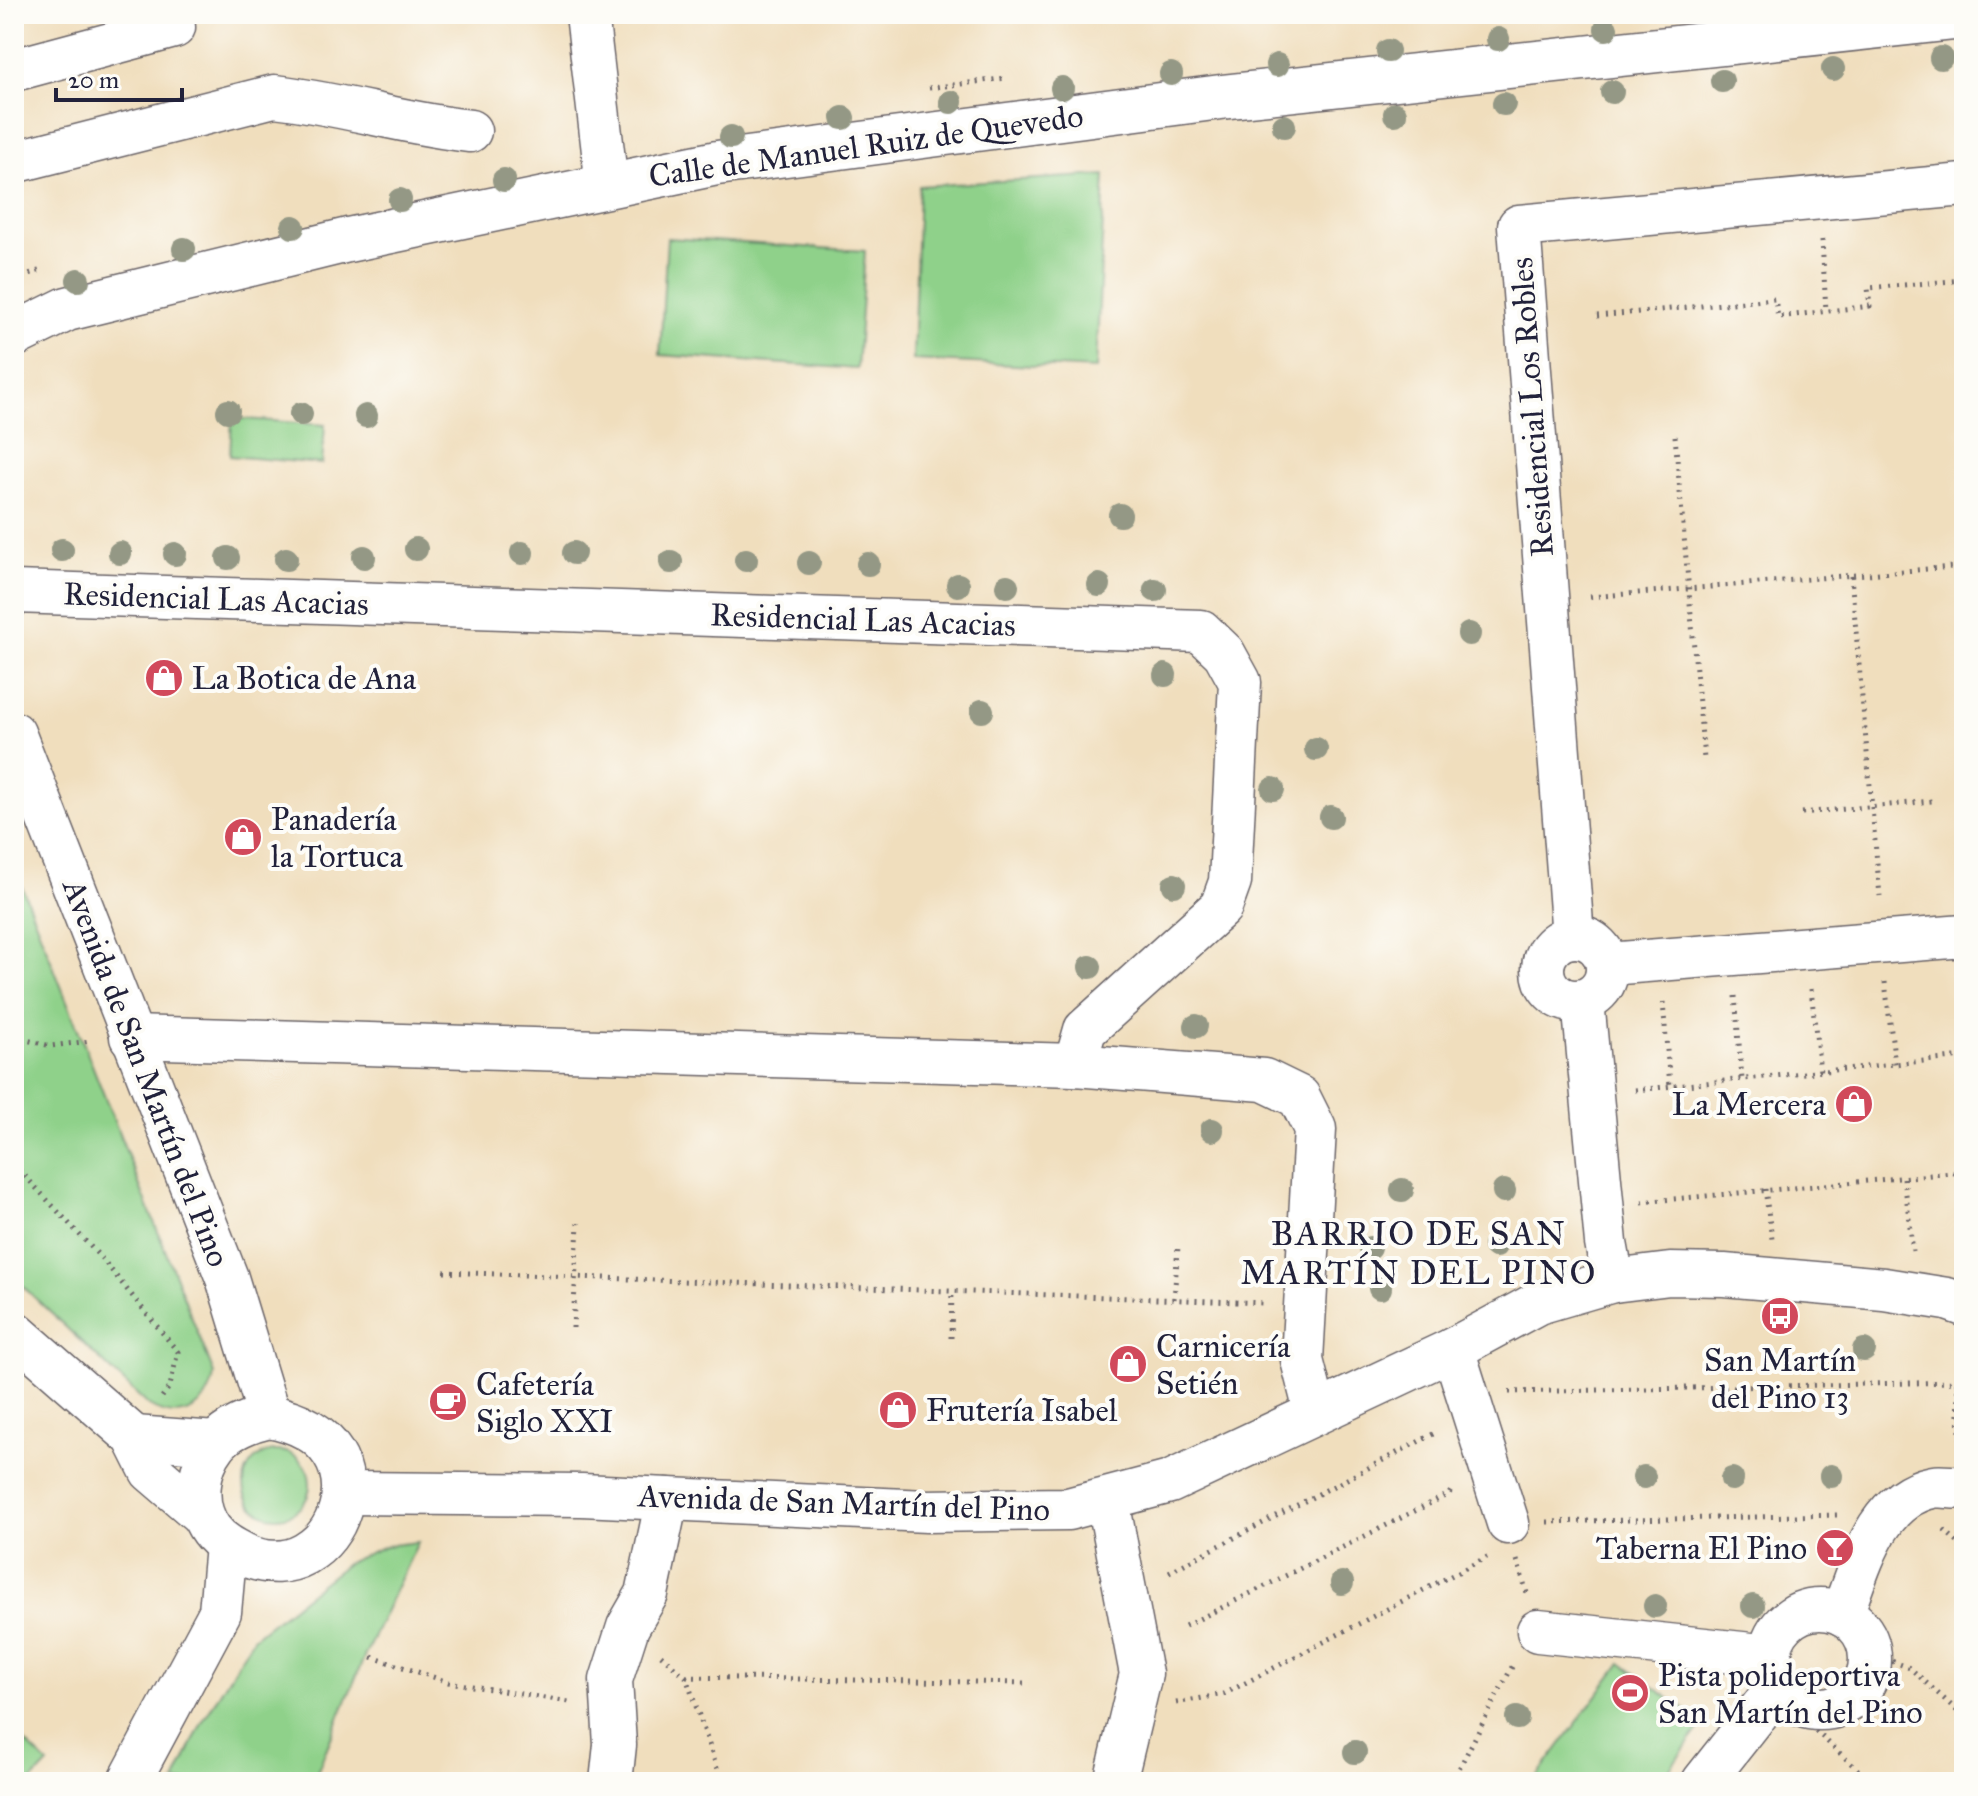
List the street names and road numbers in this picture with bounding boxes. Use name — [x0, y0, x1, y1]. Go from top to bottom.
street label: Calle de Manuel Ruiz de Quevedo — [646, 96, 1086, 196]
street label: Residencial Los Robles — [1502, 256, 1562, 558]
street label: Residencial Las Acacias — [63, 574, 369, 624]
street label: Residencial Las Acacias — [710, 595, 1016, 645]
street label: Avenida de San Martín del Pino — [53, 872, 238, 1272]
street label: Avenida de San Martín del Pino — [635, 1476, 1051, 1530]

